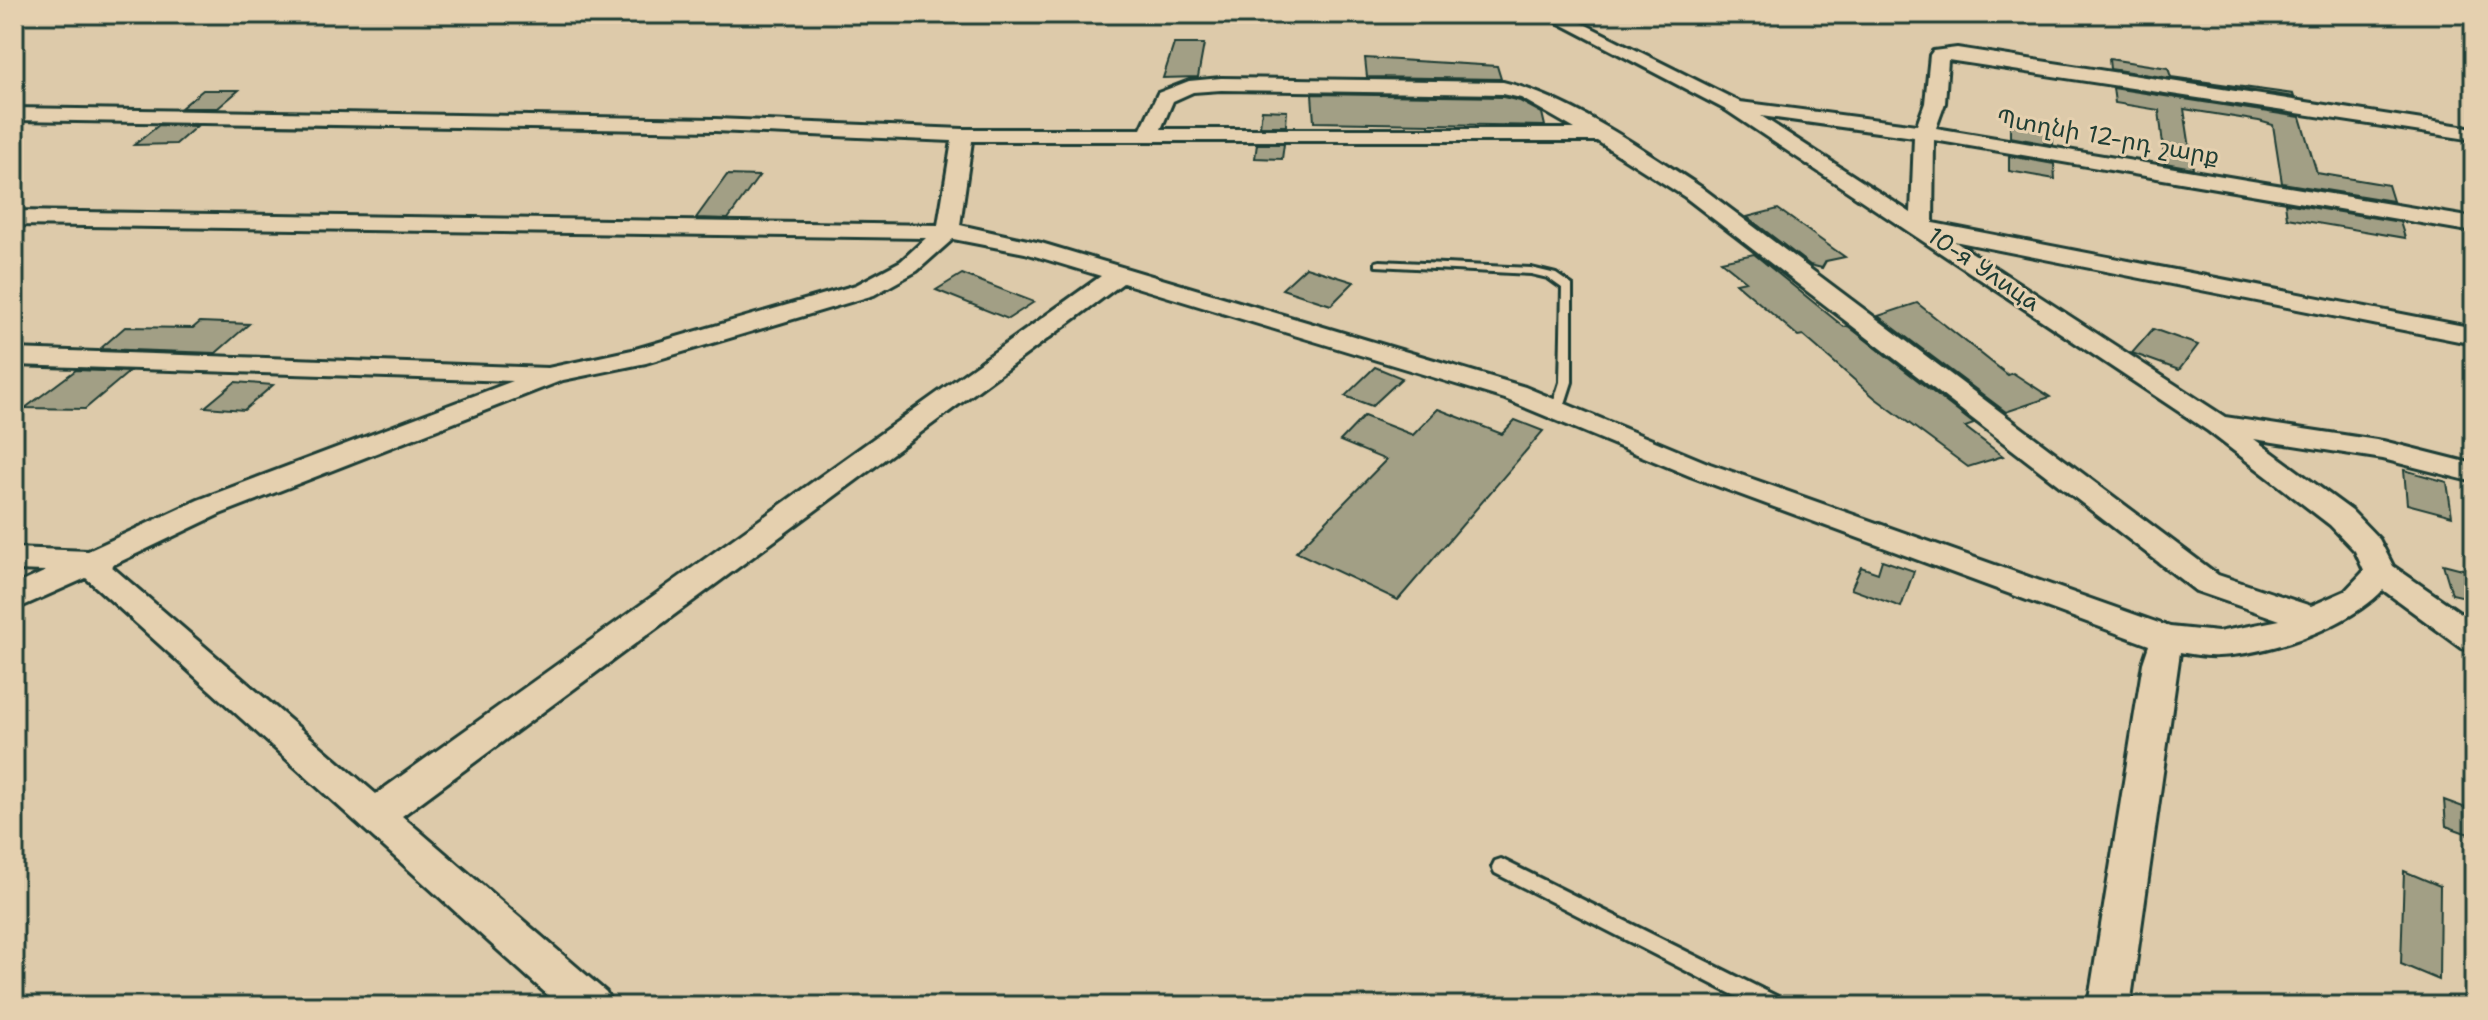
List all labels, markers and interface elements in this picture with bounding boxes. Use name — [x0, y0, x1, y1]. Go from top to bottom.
street label: Պտղնի 12-րդ շարք — [1994, 102, 2222, 172]
street label: 10-я Улица — [1921, 220, 2047, 319]

